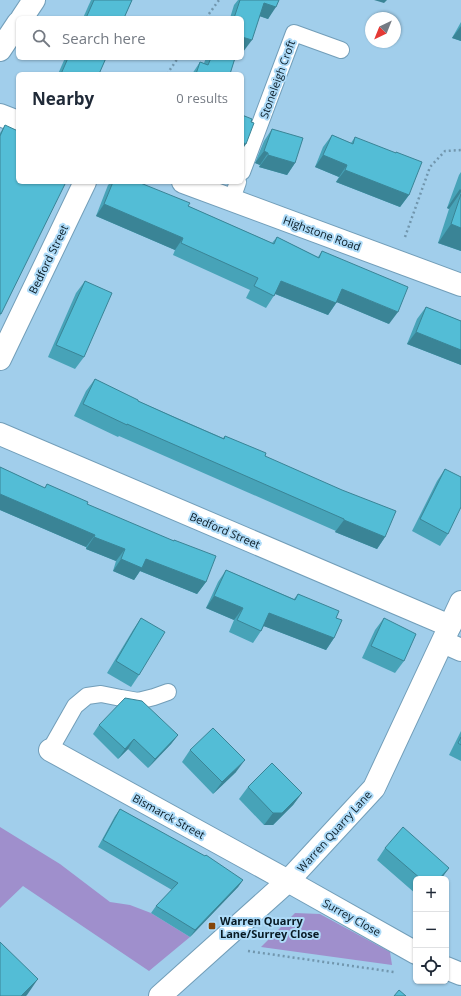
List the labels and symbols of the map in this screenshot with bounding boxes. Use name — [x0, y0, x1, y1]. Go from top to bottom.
north arrow — [365, 12, 401, 48]
street label: Stoneleigh Croft — [256, 38, 298, 120]
street label: Highstone Road — [281, 212, 363, 254]
street label: Bedford Street — [25, 222, 71, 296]
street label: Bedford Street — [187, 508, 263, 552]
street label: Warren Quarry Lane — [293, 787, 375, 875]
street label: Bismarck Street — [130, 790, 208, 842]
street label: Surrey Close — [320, 895, 384, 939]
place label: Warren Quarry Lane/Surrey Close — [220, 913, 320, 941]
marker: Warren Quarry Lane/Surrey Close — [207, 921, 217, 931]

